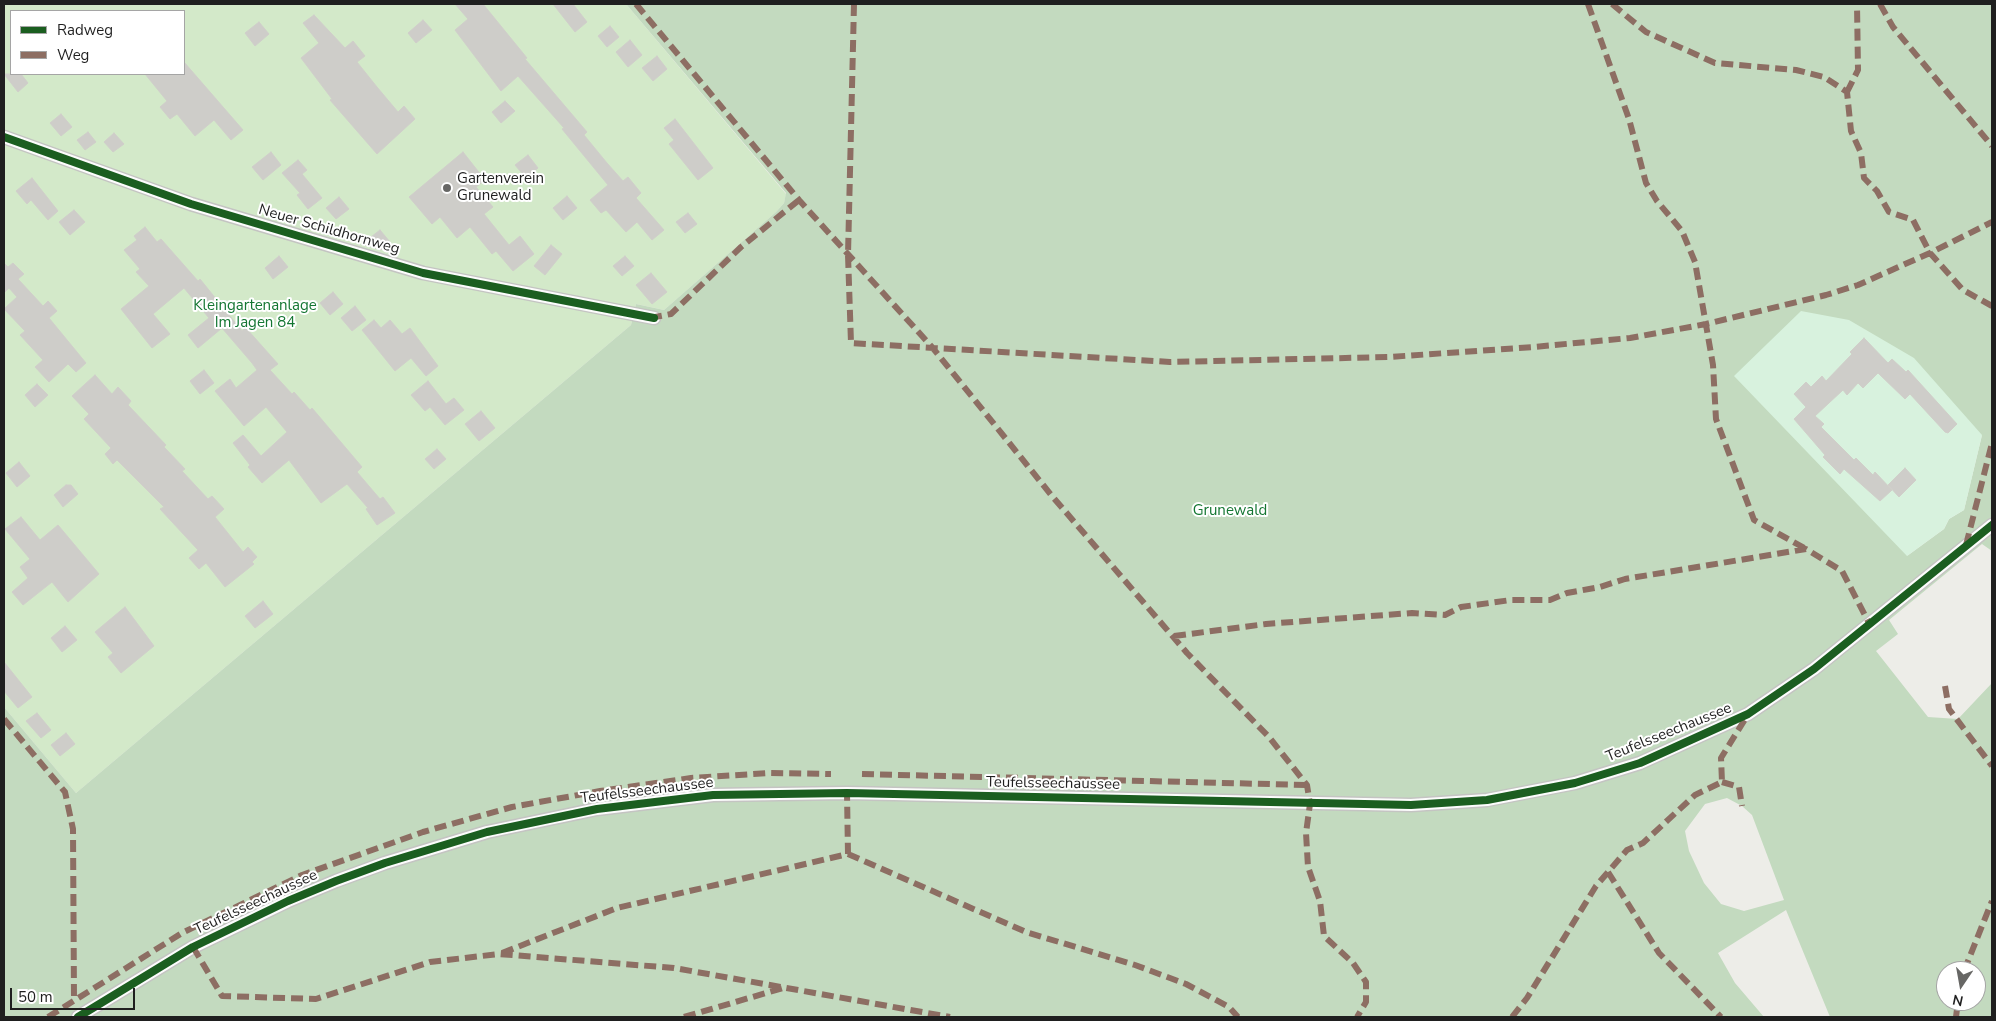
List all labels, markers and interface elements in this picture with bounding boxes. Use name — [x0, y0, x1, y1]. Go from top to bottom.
legend — [10, 10, 185, 75]
text: Radweg — [57, 20, 113, 40]
text: Weg — [57, 45, 89, 65]
place label: Gartenverein Grunewald — [457, 170, 544, 205]
marker: Gartenverein Grunewald — [441, 182, 453, 194]
street label: Neuer Schildhornweg — [256, 201, 402, 259]
park label: Kleingartenanlage Im Jagen 84 — [193, 297, 317, 332]
park label: Grunewald — [1193, 502, 1267, 520]
street label: Teufelsseechaussee — [1603, 700, 1735, 766]
street label: Teufelsseechaussee — [579, 774, 715, 808]
street label: Teufelsseechaussee — [986, 774, 1120, 794]
street label: Teufelsseechaussee — [191, 867, 321, 939]
north arrow — [1936, 961, 1986, 1011]
scale bar — [12, 978, 138, 1010]
text: 50 m — [18, 987, 53, 1007]
text: N — [1951, 990, 1965, 1011]

